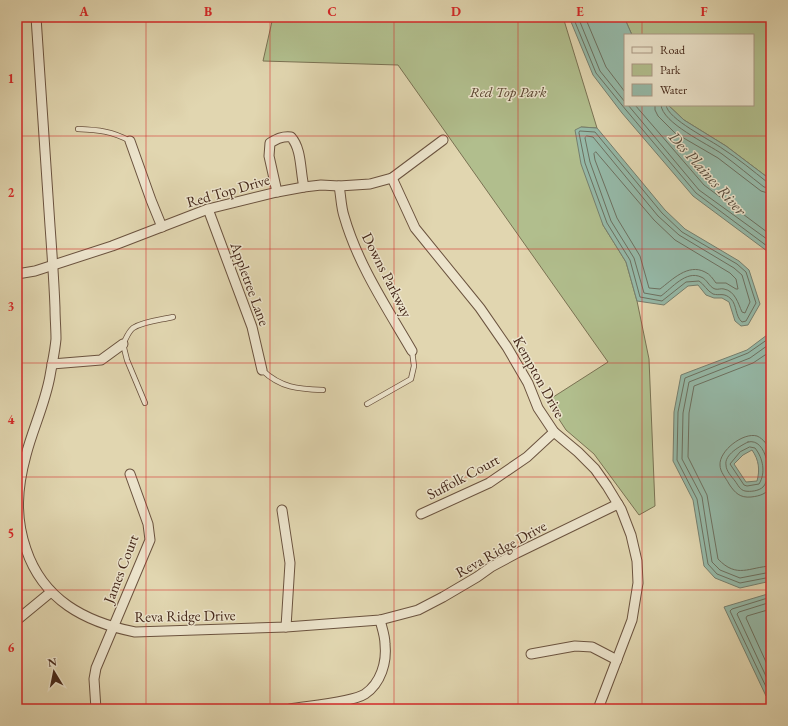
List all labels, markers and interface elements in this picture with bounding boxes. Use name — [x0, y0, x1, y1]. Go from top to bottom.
text: A — [78, 3, 89, 20]
text: B — [204, 3, 212, 20]
text: C — [327, 3, 337, 20]
text: D — [451, 3, 461, 20]
text: E — [576, 3, 584, 20]
text: F — [700, 3, 708, 20]
legend — [624, 34, 754, 106]
text: Road — [660, 42, 686, 58]
text: Park — [660, 62, 681, 78]
text: 1 — [8, 70, 15, 87]
park label: Red Top Park — [469, 82, 547, 101]
text: Water — [660, 82, 687, 98]
water label: Des Plaines River — [664, 126, 752, 220]
street label: Red Top Drive — [184, 170, 272, 211]
text: 2 — [8, 184, 15, 201]
street label: Downs Parkway — [358, 229, 417, 321]
street label: Appletree Lane — [226, 238, 274, 329]
text: 3 — [8, 298, 15, 315]
street label: Kempton Drive — [509, 333, 570, 421]
text: 4 — [8, 411, 15, 428]
street label: Suffolk Court — [423, 449, 503, 504]
street label: Reva Ridge Drive — [452, 516, 550, 581]
text: 5 — [8, 525, 14, 542]
street label: James Court — [98, 531, 142, 608]
street label: Reva Ridge Drive — [134, 605, 236, 626]
text: 6 — [8, 639, 15, 656]
north arrow — [34, 652, 74, 692]
text: N — [47, 654, 58, 670]

